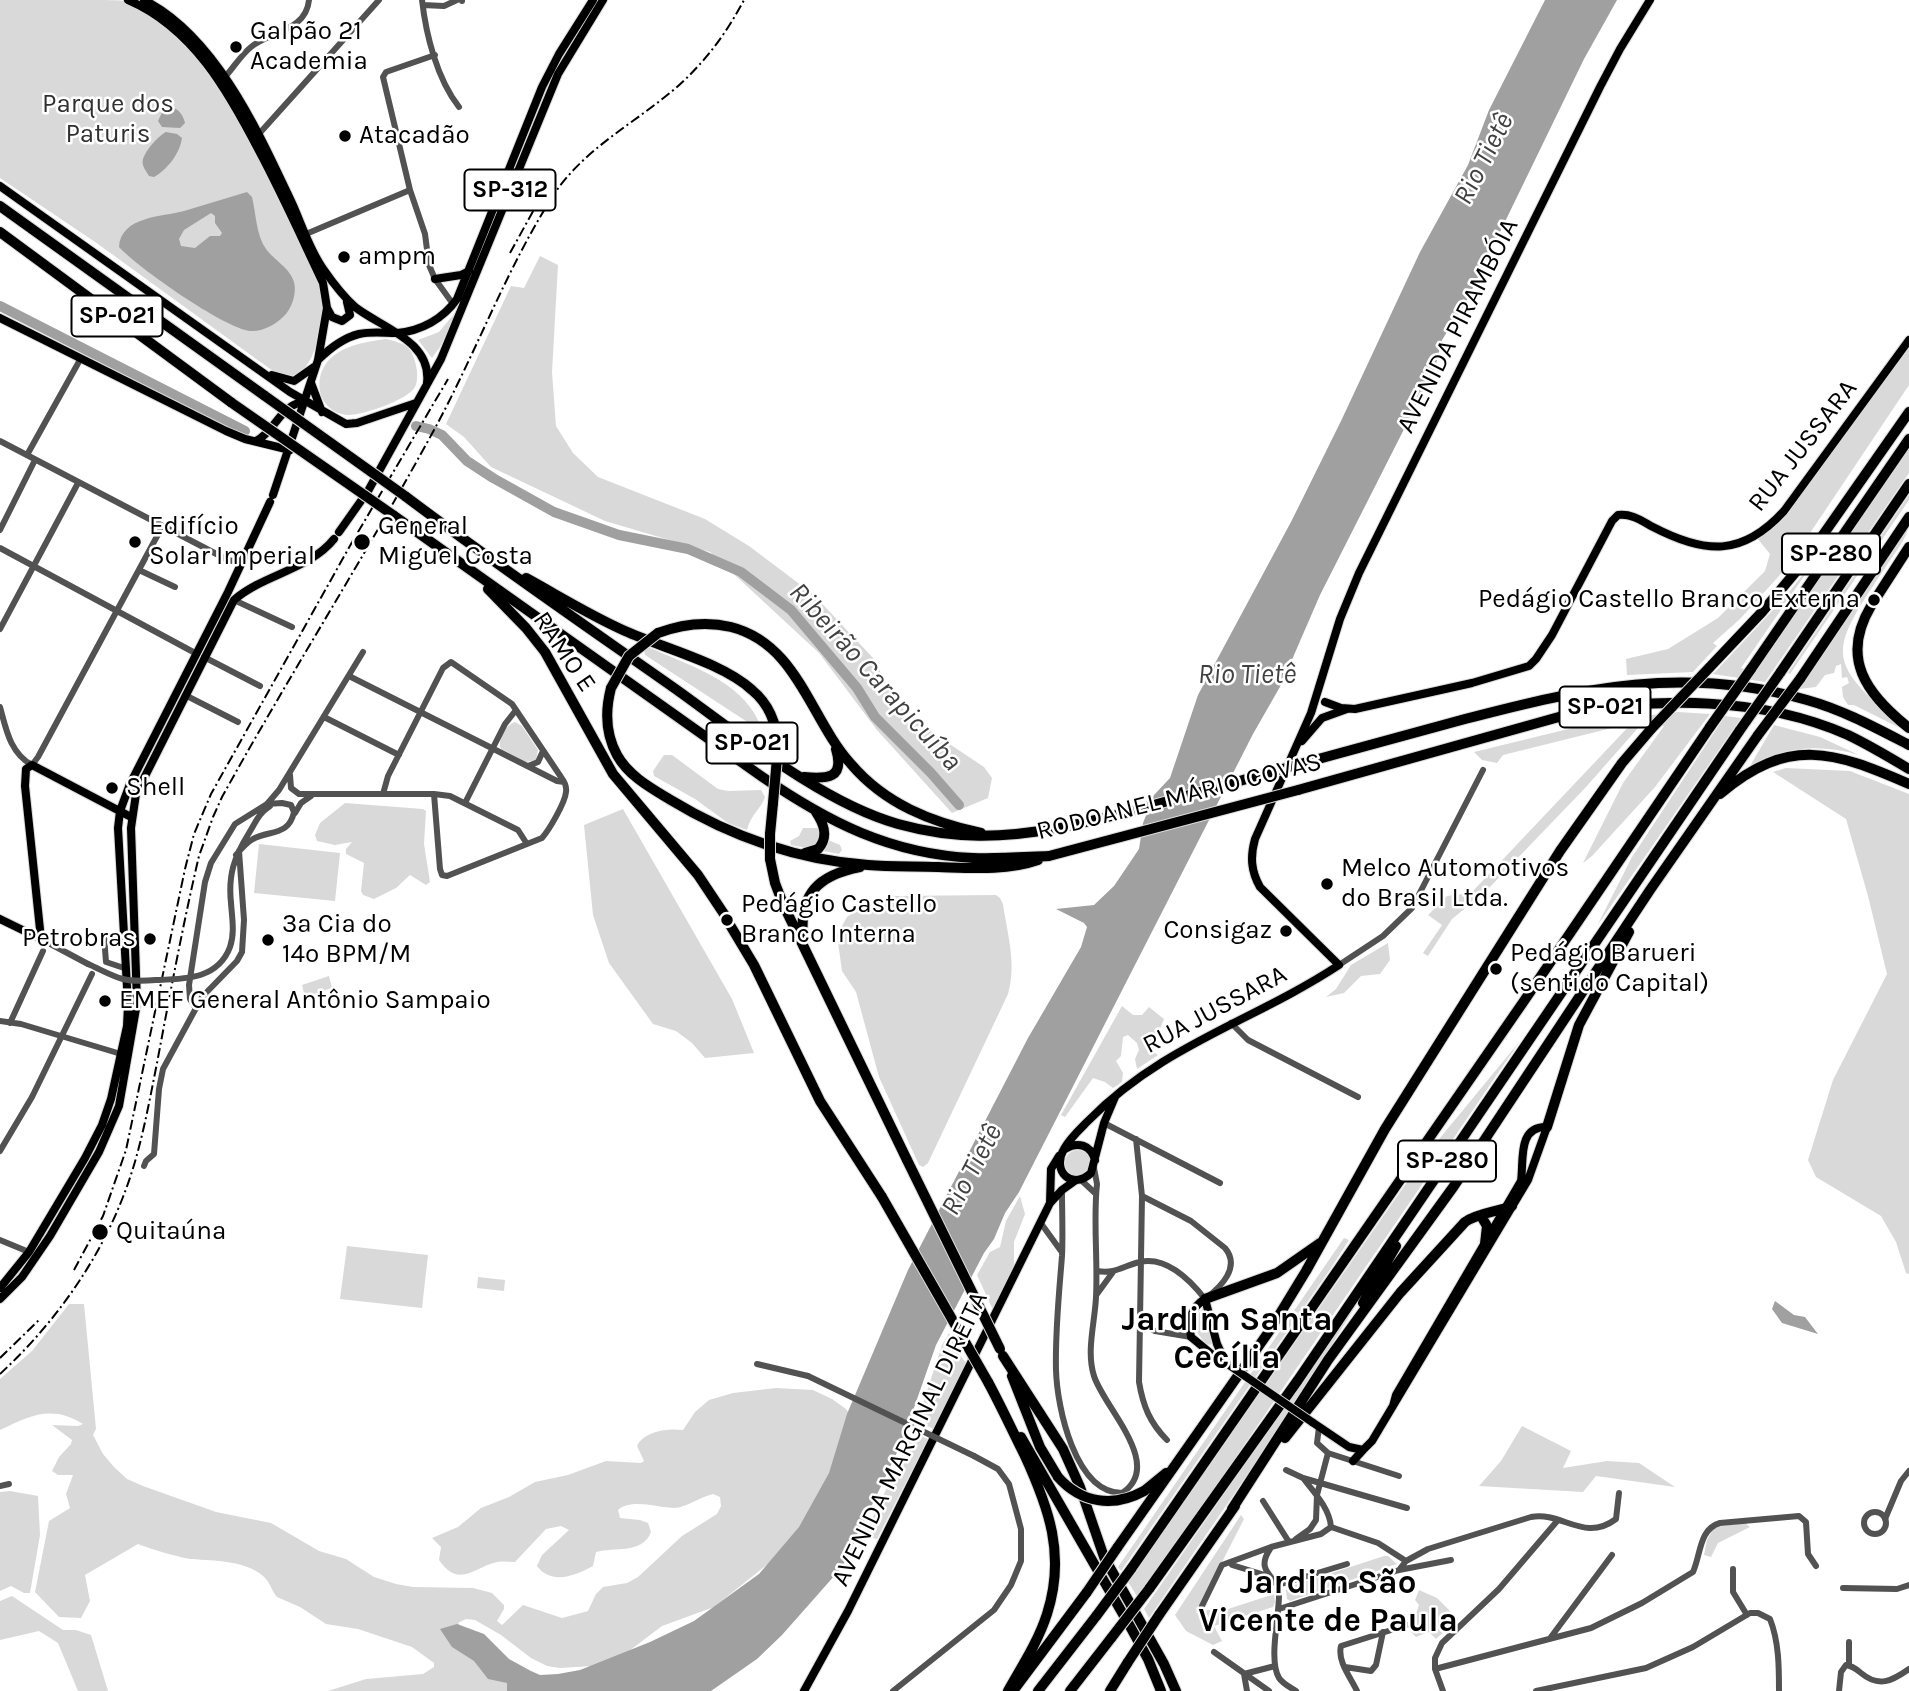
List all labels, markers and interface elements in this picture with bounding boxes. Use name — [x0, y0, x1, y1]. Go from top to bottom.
place label: Galpão 21 Academia — [250, 16, 368, 78]
marker: Galpão 21 Academia — [228, 39, 244, 55]
park label: Parque dos Paturis — [42, 89, 174, 150]
water label: Rio Tietê — [1447, 108, 1521, 210]
place label: Atacadão — [359, 120, 470, 152]
marker: Atacadão — [337, 128, 353, 144]
road number: SP-312 — [464, 170, 556, 210]
street label: AVENIDA PIRAMBÓIA — [1390, 214, 1526, 438]
place label: ampm — [358, 241, 436, 273]
marker: ampm — [336, 249, 352, 265]
road number: SP-021 — [72, 296, 162, 337]
street label: RUA JUSSARA — [1742, 374, 1864, 518]
place label: Edifício Solar Imperial — [149, 511, 315, 572]
place label: General Miguel Costa — [378, 511, 533, 572]
marker: General Miguel Costa — [352, 532, 372, 552]
marker: Edifício Solar Imperial — [127, 534, 143, 550]
road number: SP-280 — [1782, 534, 1880, 574]
water label: Ribeirão Carapicuíba — [782, 576, 968, 778]
place label: Pedágio Castello Branco Externa — [1478, 584, 1860, 616]
marker: Pedágio Castello Branco Externa — [1866, 592, 1882, 608]
street label: RAMO E — [526, 606, 602, 698]
water label: Rio Tietê — [1198, 658, 1296, 692]
road number: SP-021 — [1560, 686, 1650, 728]
road number: SP-021 — [706, 722, 798, 764]
street label: RODOANEL MÁRIO COVAS — [1033, 746, 1325, 848]
place label: Shell — [126, 772, 185, 804]
marker: Shell — [104, 780, 120, 796]
place label: Melco Automotivos do Brasil Ltda. — [1341, 853, 1569, 914]
marker: Melco Automotivos do Brasil Ltda. — [1319, 876, 1335, 892]
place label: Pedágio Castello Branco Interna — [741, 889, 937, 950]
place label: 3ª Cia do 14º BPM/M — [282, 909, 411, 970]
marker: Pedágio Castello Branco Interna — [719, 912, 735, 928]
place label: Consigaz — [1163, 915, 1272, 947]
place label: Petrobras — [22, 923, 136, 955]
marker: Consigaz — [1278, 923, 1294, 939]
marker: Petrobras — [142, 931, 158, 947]
marker: 3ª Cia do 14º BPM/M — [260, 932, 276, 948]
place label: Pedágio Barueri (sentido Capital) — [1510, 938, 1709, 1000]
street label: RUA JUSSARA — [1138, 959, 1292, 1061]
marker: Pedágio Barueri (sentido Capital) — [1488, 961, 1504, 977]
place label: EMEF General Antônio Sampaio — [119, 985, 491, 1017]
marker: EMEF General Antônio Sampaio — [97, 993, 113, 1009]
water label: Rio Tietê — [934, 1119, 1010, 1221]
road number: SP-280 — [1398, 1140, 1496, 1182]
place label: Quitaúna — [116, 1216, 226, 1248]
marker: Quitaúna — [90, 1222, 110, 1242]
street label: AVENIDA MARGINAL DIREITA — [825, 1287, 995, 1591]
district label: Jardim Santa Cecília — [1122, 1301, 1332, 1379]
district label: Jardim São Vicente de Paula — [1198, 1564, 1458, 1642]

